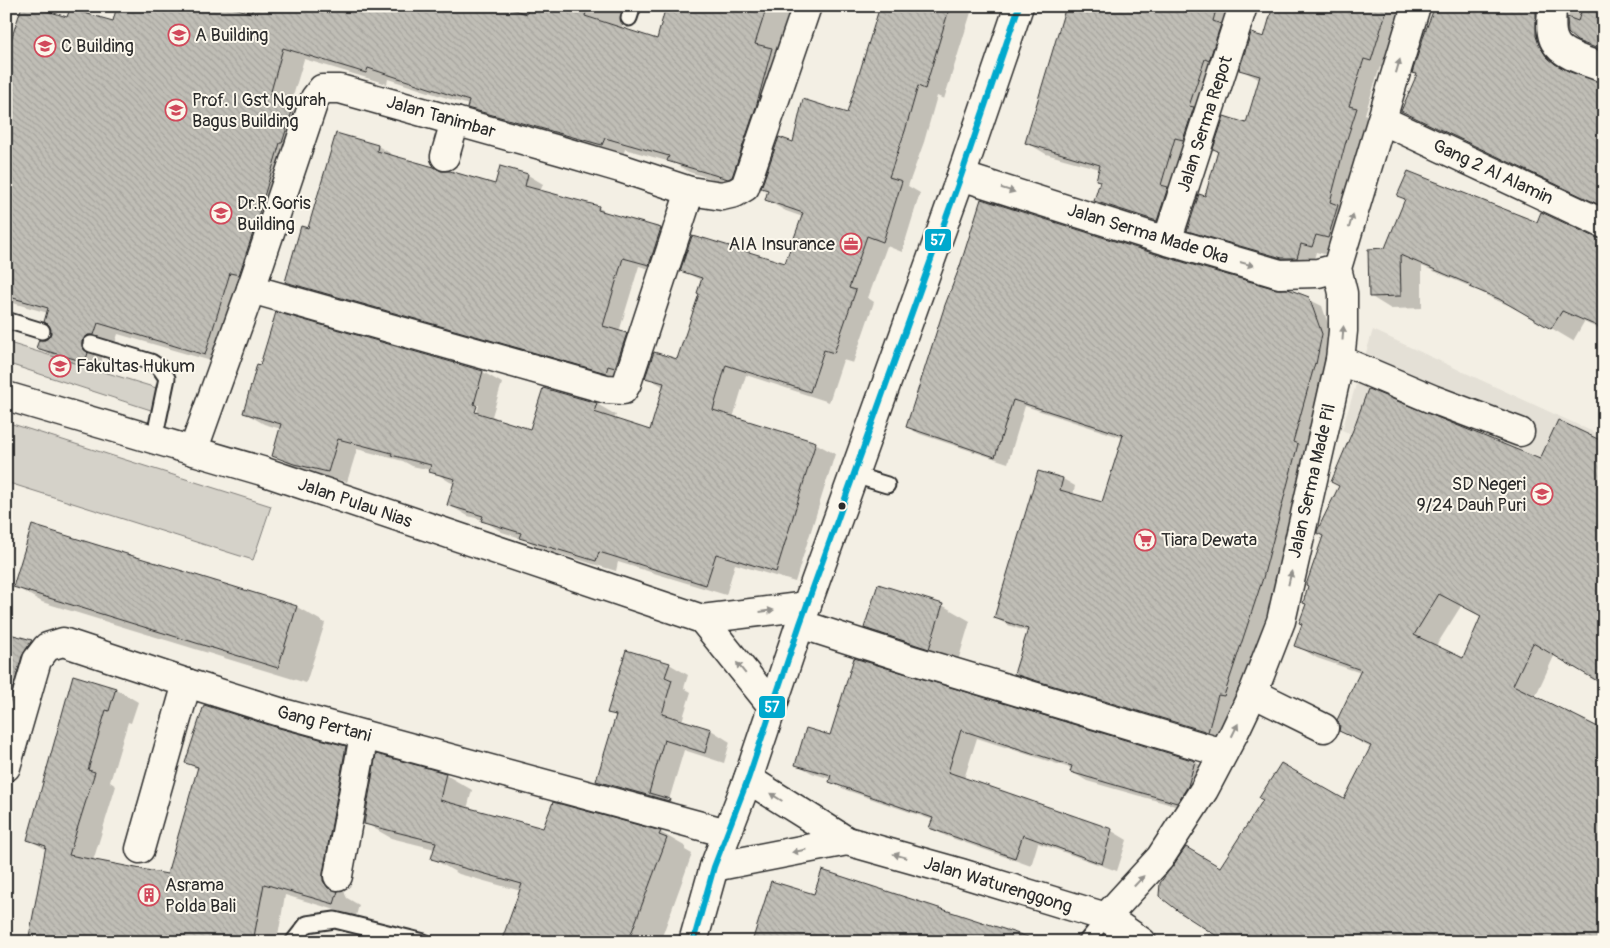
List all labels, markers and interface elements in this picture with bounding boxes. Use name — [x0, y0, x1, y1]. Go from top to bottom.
school or university icon: A Building — [167, 23, 191, 47]
place label: A Building — [195, 24, 268, 47]
school or university icon: C Building — [33, 34, 57, 58]
place label: C Building — [61, 35, 134, 58]
street label: Jalan Serma Repot — [1172, 52, 1238, 195]
one-way arrow — [1394, 58, 1402, 73]
place label: Prof. I Gst Ngurah Bagus Building — [192, 89, 326, 133]
street label: Jalan Tanimbar — [384, 90, 499, 144]
school or university icon: Prof. I Gst Ngurah Bagus Building — [164, 98, 188, 122]
street label: Gang 2 Al Alamin — [1429, 134, 1557, 210]
one-way arrow — [1000, 187, 1015, 195]
place label: Dr.R.Goris Building — [237, 192, 311, 236]
street label: Jalan Serma Made Oka — [1064, 198, 1232, 270]
school or university icon: Dr.R.Goris Building — [209, 201, 233, 225]
one-way arrow — [1348, 214, 1356, 229]
line badge: 57 — [924, 228, 952, 252]
office icon: AIA Insurance — [839, 232, 863, 256]
text: 57 — [931, 232, 946, 249]
place label: AIA Insurance — [729, 233, 835, 256]
one-way arrow — [1239, 261, 1254, 269]
one-way arrow — [1339, 325, 1347, 341]
school or university icon: Fakultas Hukum — [48, 354, 72, 378]
place label: Fakultas Hukum — [76, 355, 195, 378]
street label: Jalan Serma Made Pil — [1283, 402, 1341, 560]
street label: Jalan Pulau Nias — [295, 473, 415, 533]
place label: SD Negeri 9/24 Dauh Puri — [1417, 473, 1526, 517]
school or university icon: SD Negeri 9/24 Dauh Puri — [1530, 482, 1554, 506]
unlabelled marker — [837, 501, 847, 511]
supermarket icon: Tiara Dewata — [1133, 528, 1157, 552]
place label: Tiara Dewata — [1161, 529, 1257, 552]
one-way arrow — [1287, 569, 1295, 585]
one-way arrow — [760, 607, 776, 615]
one-way arrow — [736, 662, 747, 675]
line badge: 57 — [758, 695, 786, 719]
text: 57 — [765, 699, 780, 716]
street label: Gang Pertani — [274, 700, 374, 748]
one-way arrow — [1231, 723, 1239, 737]
one-way arrow — [770, 792, 783, 801]
one-way arrow — [791, 847, 807, 855]
one-way arrow — [892, 851, 907, 859]
street label: Jalan Waturenggong — [921, 851, 1075, 919]
place label: Asrama Polda Bali — [165, 874, 236, 918]
one-way arrow — [1133, 875, 1145, 887]
building icon: Asrama Polda Bali — [137, 883, 161, 907]

